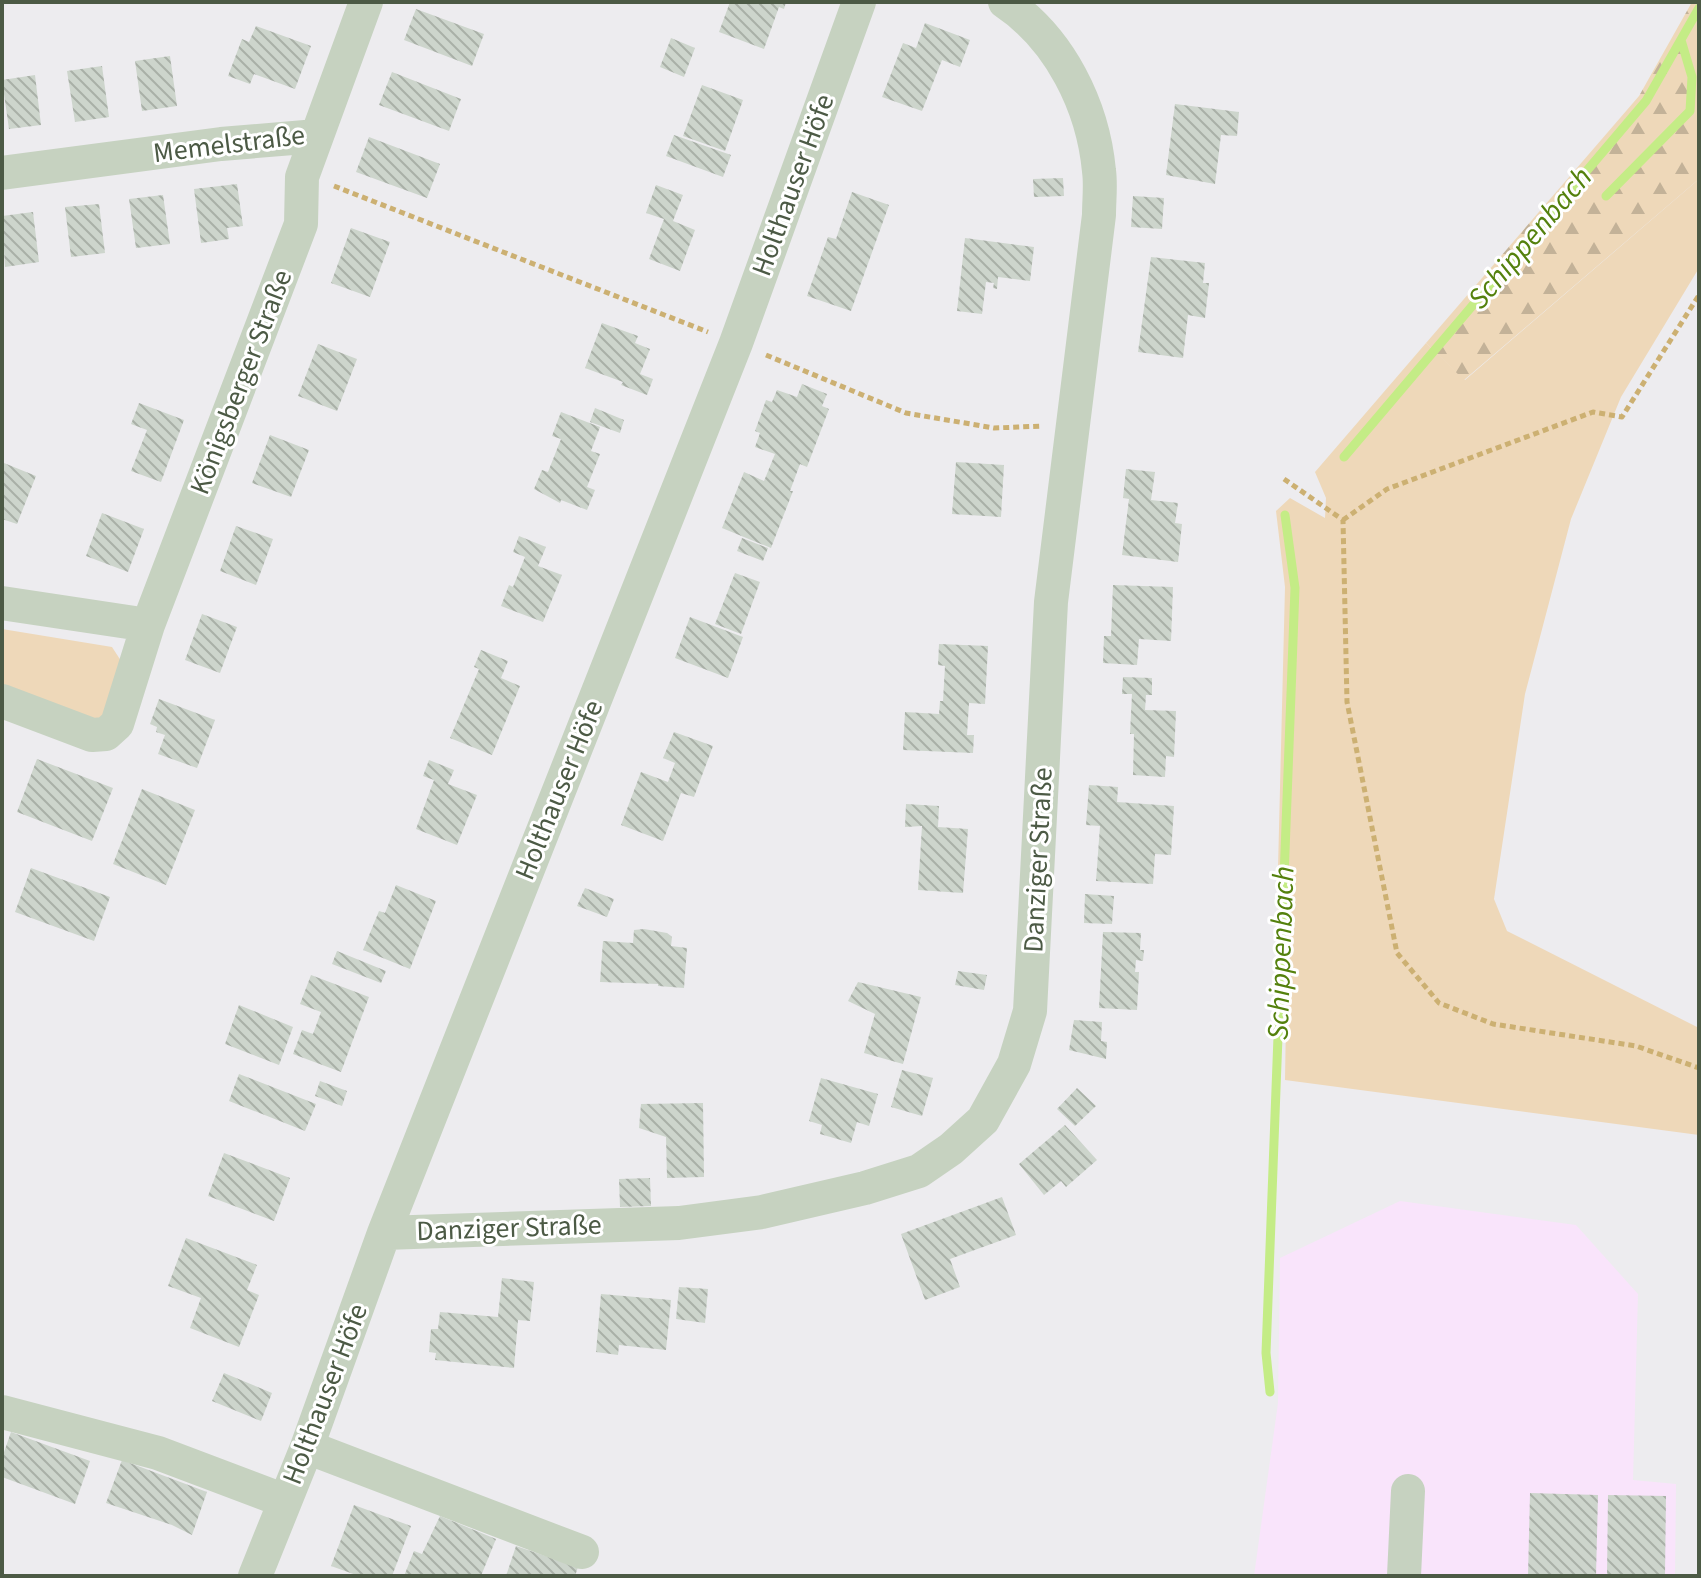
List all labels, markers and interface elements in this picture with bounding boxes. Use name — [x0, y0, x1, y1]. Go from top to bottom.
street label: Holthauser Höfe — [742, 89, 844, 281]
street label: Memelstraße — [151, 115, 307, 173]
water label: Schippenbach — [1458, 157, 1602, 319]
street label: Königsberger Straße — [180, 264, 302, 500]
street label: Holthauser Höfe — [505, 694, 613, 886]
street label: Danziger Straße — [1013, 766, 1063, 954]
water label: Schippenbach — [1256, 865, 1306, 1041]
street label: Danziger Straße — [416, 1205, 602, 1251]
street label: Holthauser Höfe — [272, 1298, 378, 1490]

